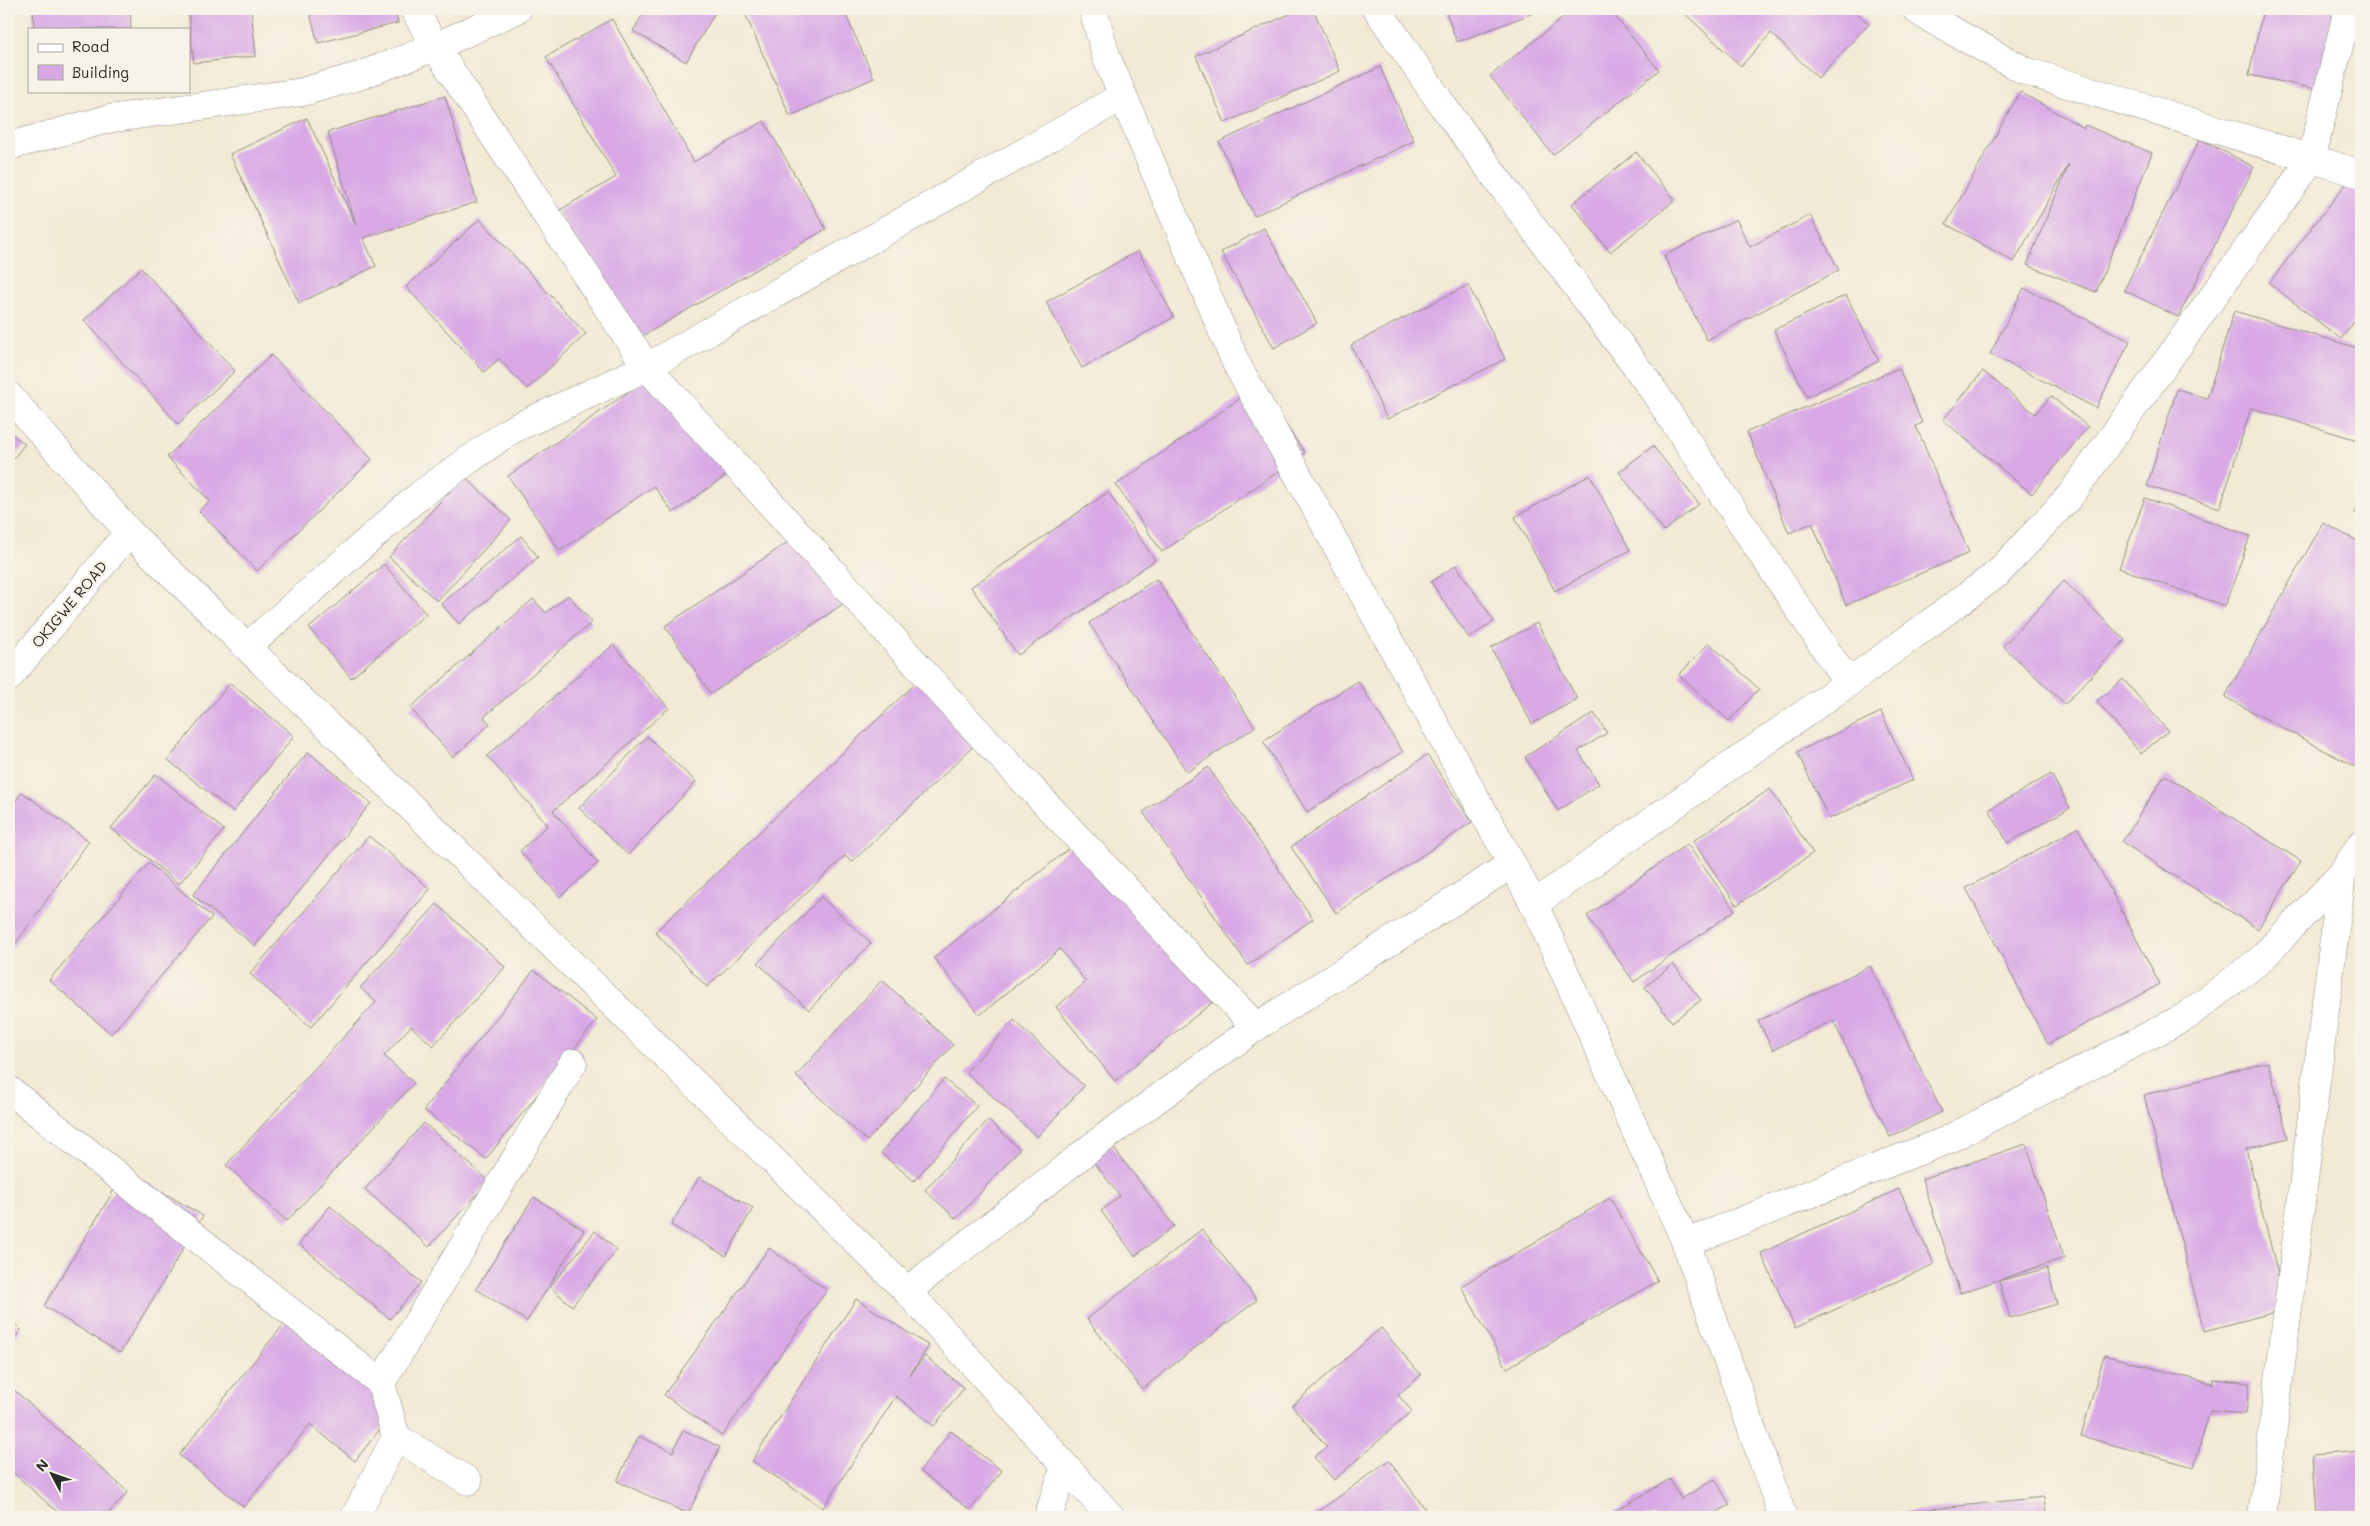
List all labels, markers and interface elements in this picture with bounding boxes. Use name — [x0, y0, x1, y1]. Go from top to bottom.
legend — [28, 28, 190, 92]
text: Road — [72, 36, 109, 56]
text: Building — [72, 62, 129, 82]
street label: OKIGWE ROAD — [27, 556, 111, 652]
north arrow — [28, 1448, 78, 1498]
text: N — [31, 1455, 52, 1475]

